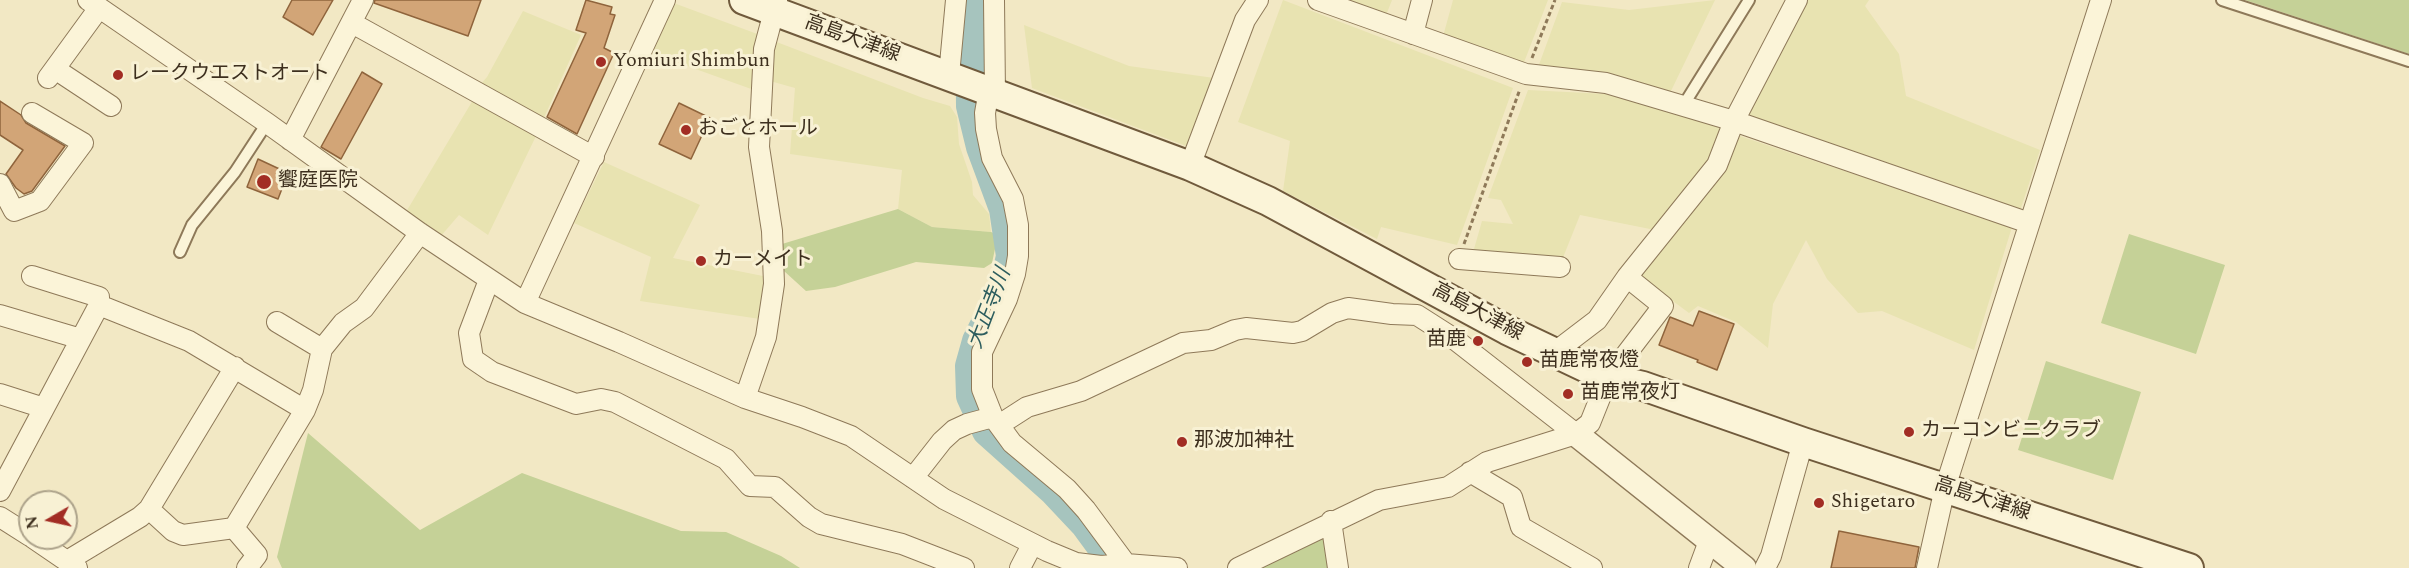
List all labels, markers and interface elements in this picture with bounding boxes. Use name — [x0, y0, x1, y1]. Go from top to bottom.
street label: 高島大津線 — [801, 12, 903, 68]
place label: Yomiuri Shimbun — [613, 50, 770, 74]
marker: Yomiuri Shimbun — [594, 55, 608, 69]
place label: レークウエストオート — [130, 63, 330, 87]
marker: レークウエストオート — [111, 68, 125, 82]
place label: おごとホール — [698, 118, 818, 142]
marker: おごとホール — [679, 123, 693, 137]
place label: 饗庭医院 — [278, 170, 358, 194]
marker: 饗庭医院 — [255, 173, 273, 191]
place label: カーメイト — [713, 249, 813, 273]
marker: カーメイト — [694, 254, 708, 268]
water label: 大正寺川 — [964, 265, 1018, 353]
street label: 高島大津線 — [1427, 279, 1527, 347]
place label: 苗鹿 — [1426, 329, 1466, 353]
marker: 苗鹿 — [1471, 334, 1485, 348]
place label: 苗鹿常夜燈 — [1539, 350, 1639, 374]
marker: 苗鹿常夜燈 — [1520, 355, 1534, 369]
place label: 苗鹿常夜灯 — [1580, 382, 1680, 406]
marker: 苗鹿常夜灯 — [1561, 387, 1575, 401]
place label: カーコンビニクラブ — [1921, 420, 2101, 444]
marker: カーコンビニクラブ — [1902, 425, 1916, 439]
place label: 那波加神社 — [1194, 430, 1294, 454]
marker: 那波加神社 — [1175, 435, 1189, 449]
street label: 高島大津線 — [1931, 473, 2033, 527]
north arrow — [18, 490, 78, 550]
place label: Shigetaro — [1831, 491, 1915, 515]
marker: Shigetaro — [1812, 496, 1826, 510]
text: N — [19, 514, 45, 531]

